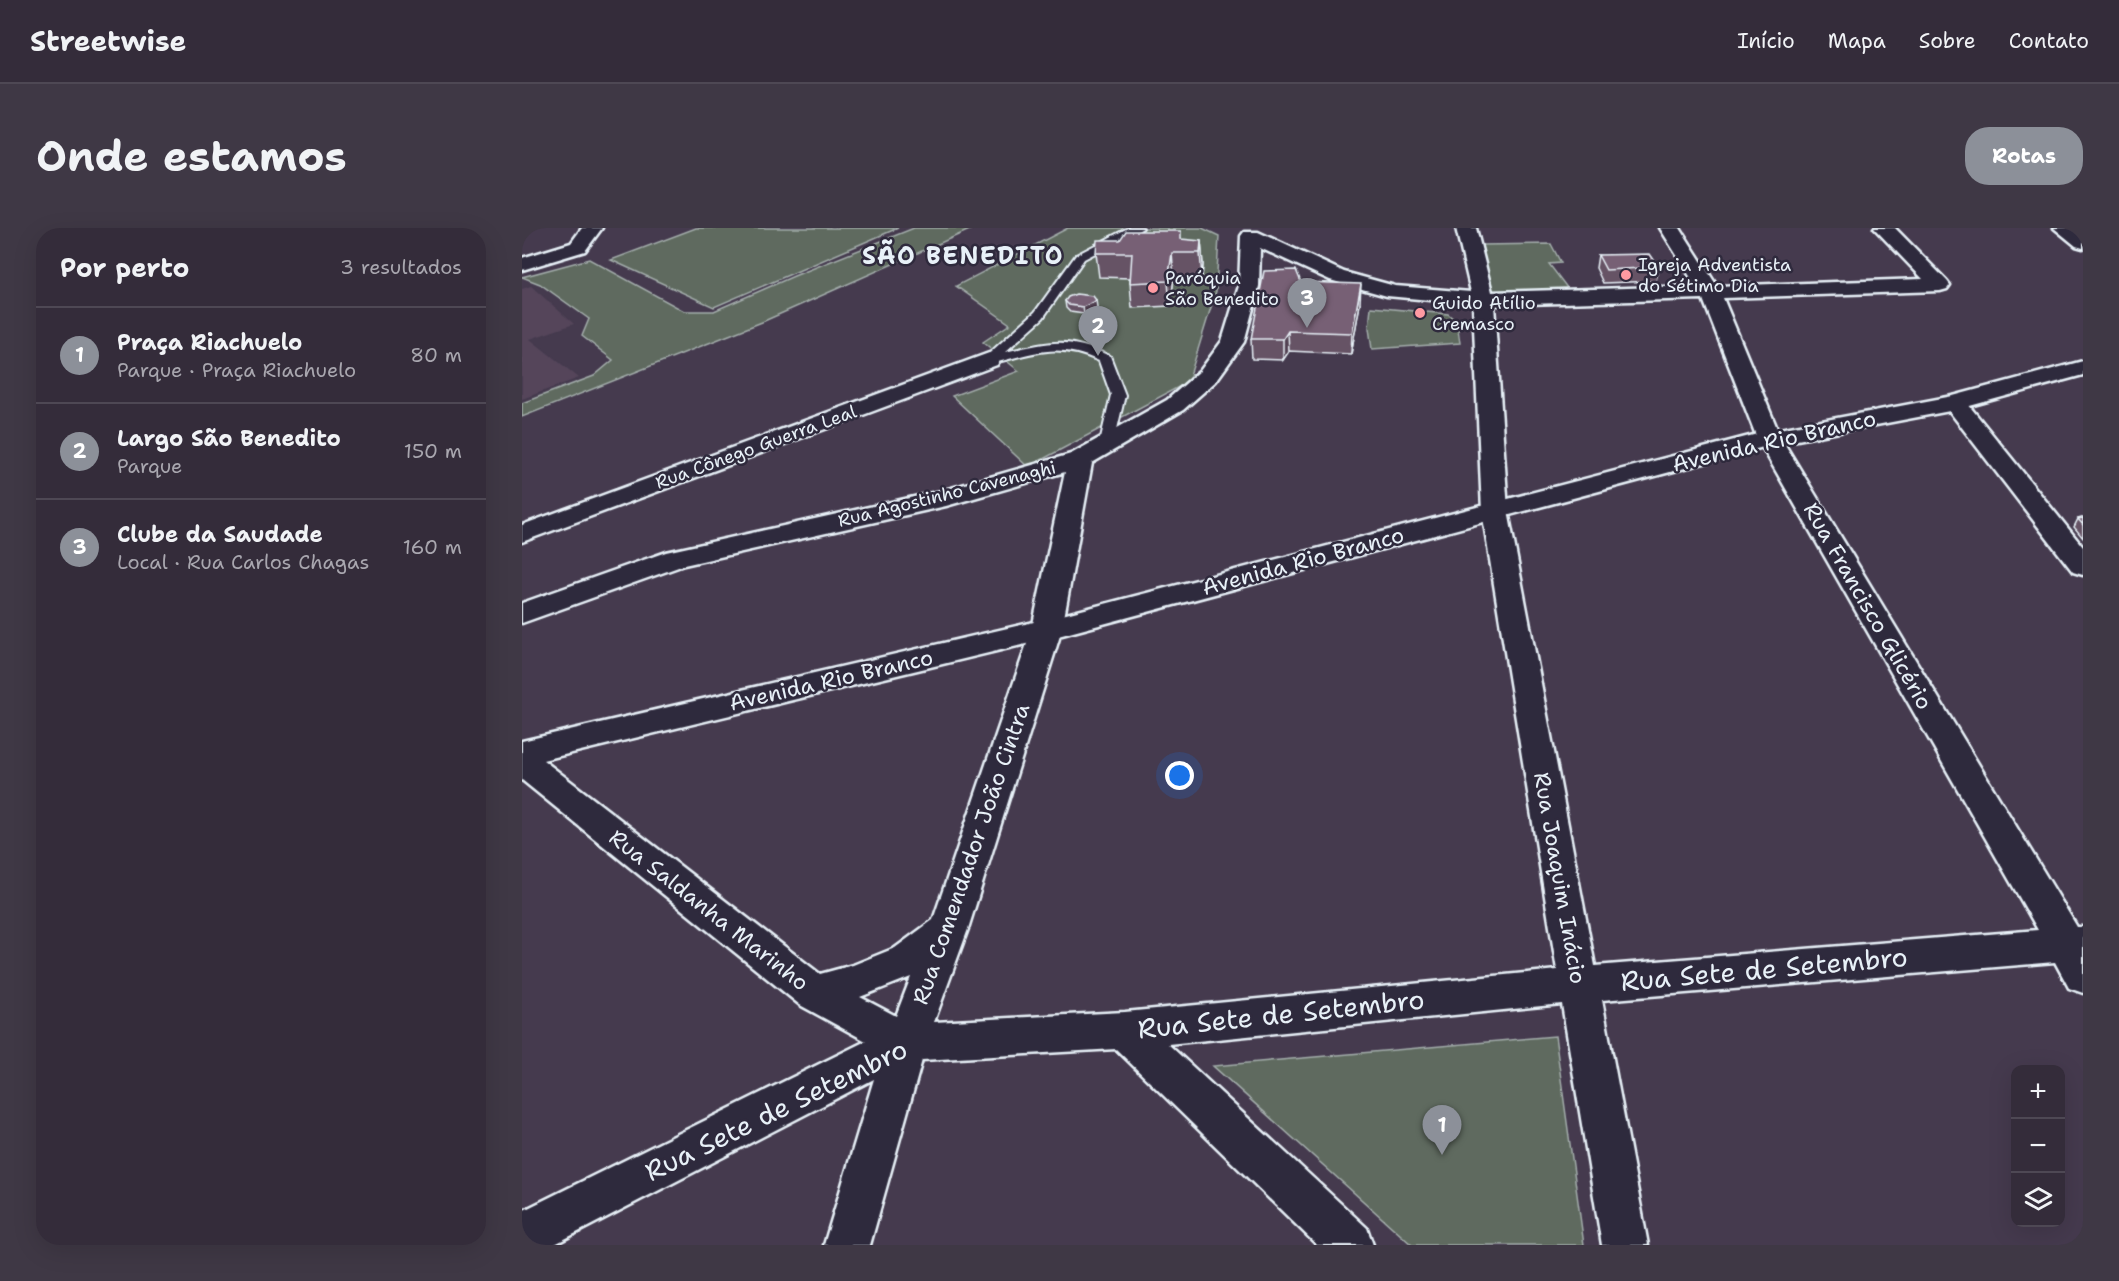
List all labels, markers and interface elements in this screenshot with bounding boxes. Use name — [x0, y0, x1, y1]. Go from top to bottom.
text: Streetwise — [30, 22, 186, 60]
text: Início — [1737, 27, 1795, 55]
text: Mapa — [1828, 27, 1886, 55]
text: Sobre — [1919, 27, 1976, 55]
text: Contato — [2009, 27, 2089, 55]
button: Rotas — [1965, 127, 2083, 185]
text: Onde estamos — [36, 128, 347, 184]
district label: SÃO BENEDITO — [862, 239, 1064, 272]
text: Por perto — [60, 250, 189, 285]
place label: Igreja Adventista do Sétimo Dia — [1638, 253, 1791, 298]
text: 3 resultados — [340, 254, 462, 280]
place label: Paróquia São Benedito — [1165, 266, 1279, 311]
marker: Igreja Adventista do Sétimo Dia — [1619, 268, 1633, 282]
pin: 3 — [1288, 279, 1326, 328]
marker: Paróquia São Benedito — [1146, 281, 1160, 295]
place label: Guido Atílio Cremasco — [1432, 291, 1536, 336]
pin: 2 — [1078, 306, 1118, 356]
marker: Guido Atílio Cremasco — [1413, 306, 1427, 320]
text: Praça Riachuelo — [117, 328, 302, 357]
text: 1 — [75, 342, 84, 368]
text: 80 m — [410, 342, 462, 368]
text: Parque · Praça Riachuelo — [117, 357, 356, 383]
street label: Rua Cônego Guerra Leal — [652, 399, 860, 495]
street label: Avenida Rio Branco — [1669, 403, 1879, 479]
text: Largo São Benedito — [117, 424, 341, 453]
text: 2 — [73, 438, 87, 464]
text: 150 m — [404, 438, 462, 464]
text: Parque — [117, 453, 182, 479]
street label: Rua Agostinho Cavenaghi — [835, 455, 1059, 533]
street label: Rua Francisco Glicério — [1797, 497, 1939, 715]
text: Clube da Saudade — [117, 520, 323, 549]
street label: Avenida Rio Branco — [1199, 520, 1407, 602]
text: 3 — [73, 534, 87, 560]
text: 160 m — [403, 534, 462, 560]
text: Local · Rua Carlos Chagas — [117, 549, 369, 575]
street label: Avenida Rio Branco — [726, 642, 936, 718]
street label: Rua Comendador João Cintra — [906, 699, 1036, 1008]
your location — [1165, 761, 1194, 790]
street label: Rua Joaquim Inácio — [1527, 770, 1593, 986]
street label: Rua Saldanha Marinho — [603, 823, 815, 997]
street label: Rua Sete de Setembro — [1619, 938, 1909, 1000]
street label: Rua Sete de Setembro — [1136, 981, 1426, 1047]
street label: Rua Sete de Setembro — [638, 1030, 914, 1190]
map controls — [2011, 1065, 2065, 1227]
button: + — [2011, 1065, 2065, 1119]
pin: 1 — [1422, 1106, 1462, 1155]
button: − — [2011, 1119, 2065, 1173]
button: layers — [2011, 1173, 2065, 1227]

